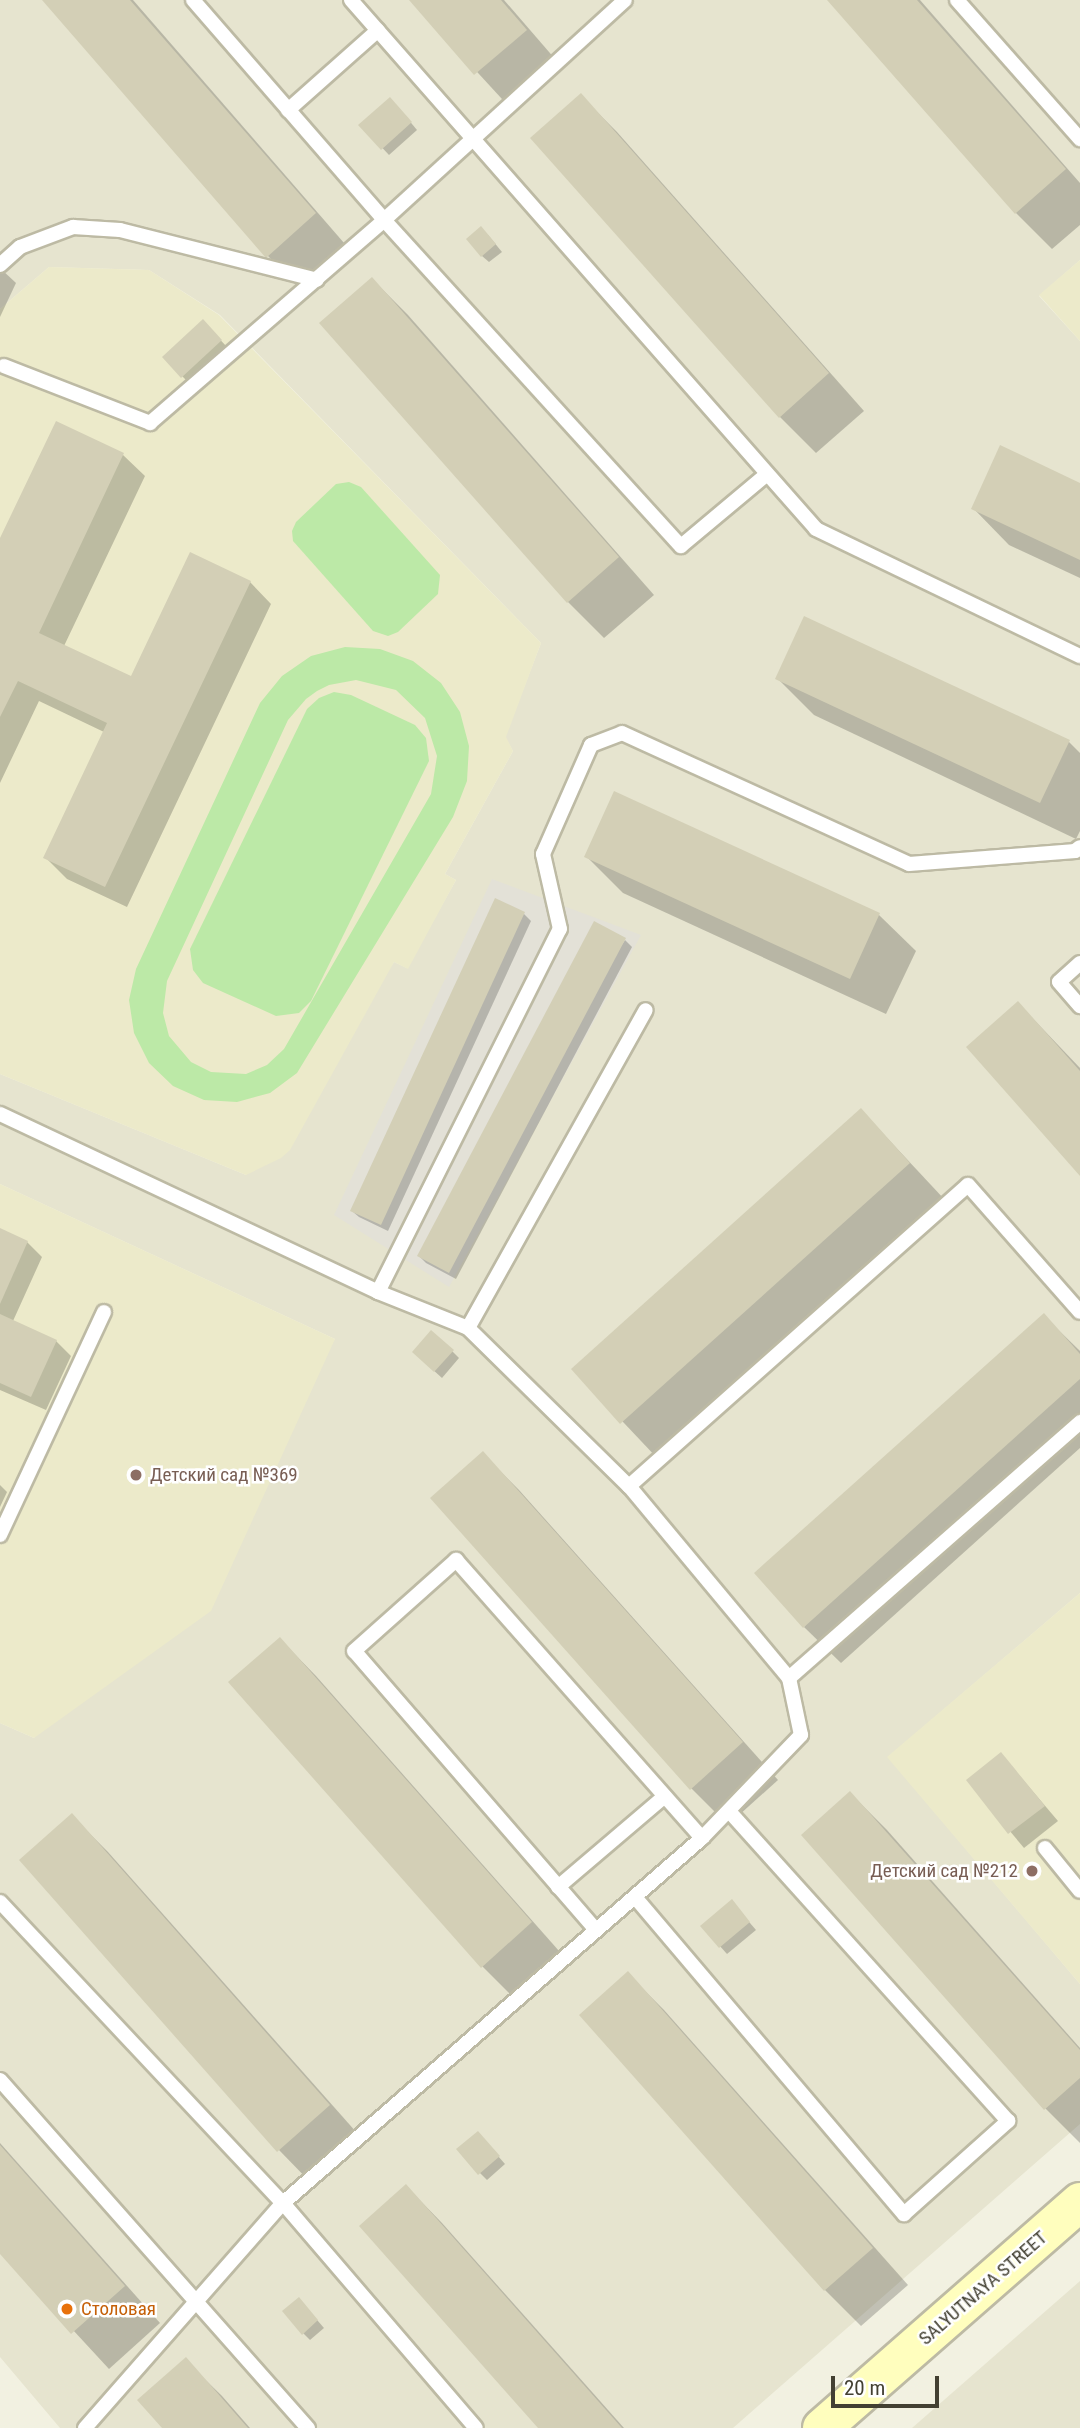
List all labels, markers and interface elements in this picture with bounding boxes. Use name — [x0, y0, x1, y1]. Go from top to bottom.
place label: Детский сад №369 — [150, 1464, 298, 1486]
marker: Детский сад №369 — [128, 1467, 144, 1483]
place label: Детский сад №212 — [870, 1860, 1018, 1882]
marker: Детский сад №212 — [1024, 1863, 1040, 1879]
street label: SALYUTNAYA STREET — [914, 2226, 1052, 2350]
place label: Столовая — [81, 2298, 156, 2320]
marker: Столовая — [59, 2301, 75, 2317]
scale bar — [835, 2362, 944, 2406]
text: 20 m — [844, 2376, 885, 2400]

